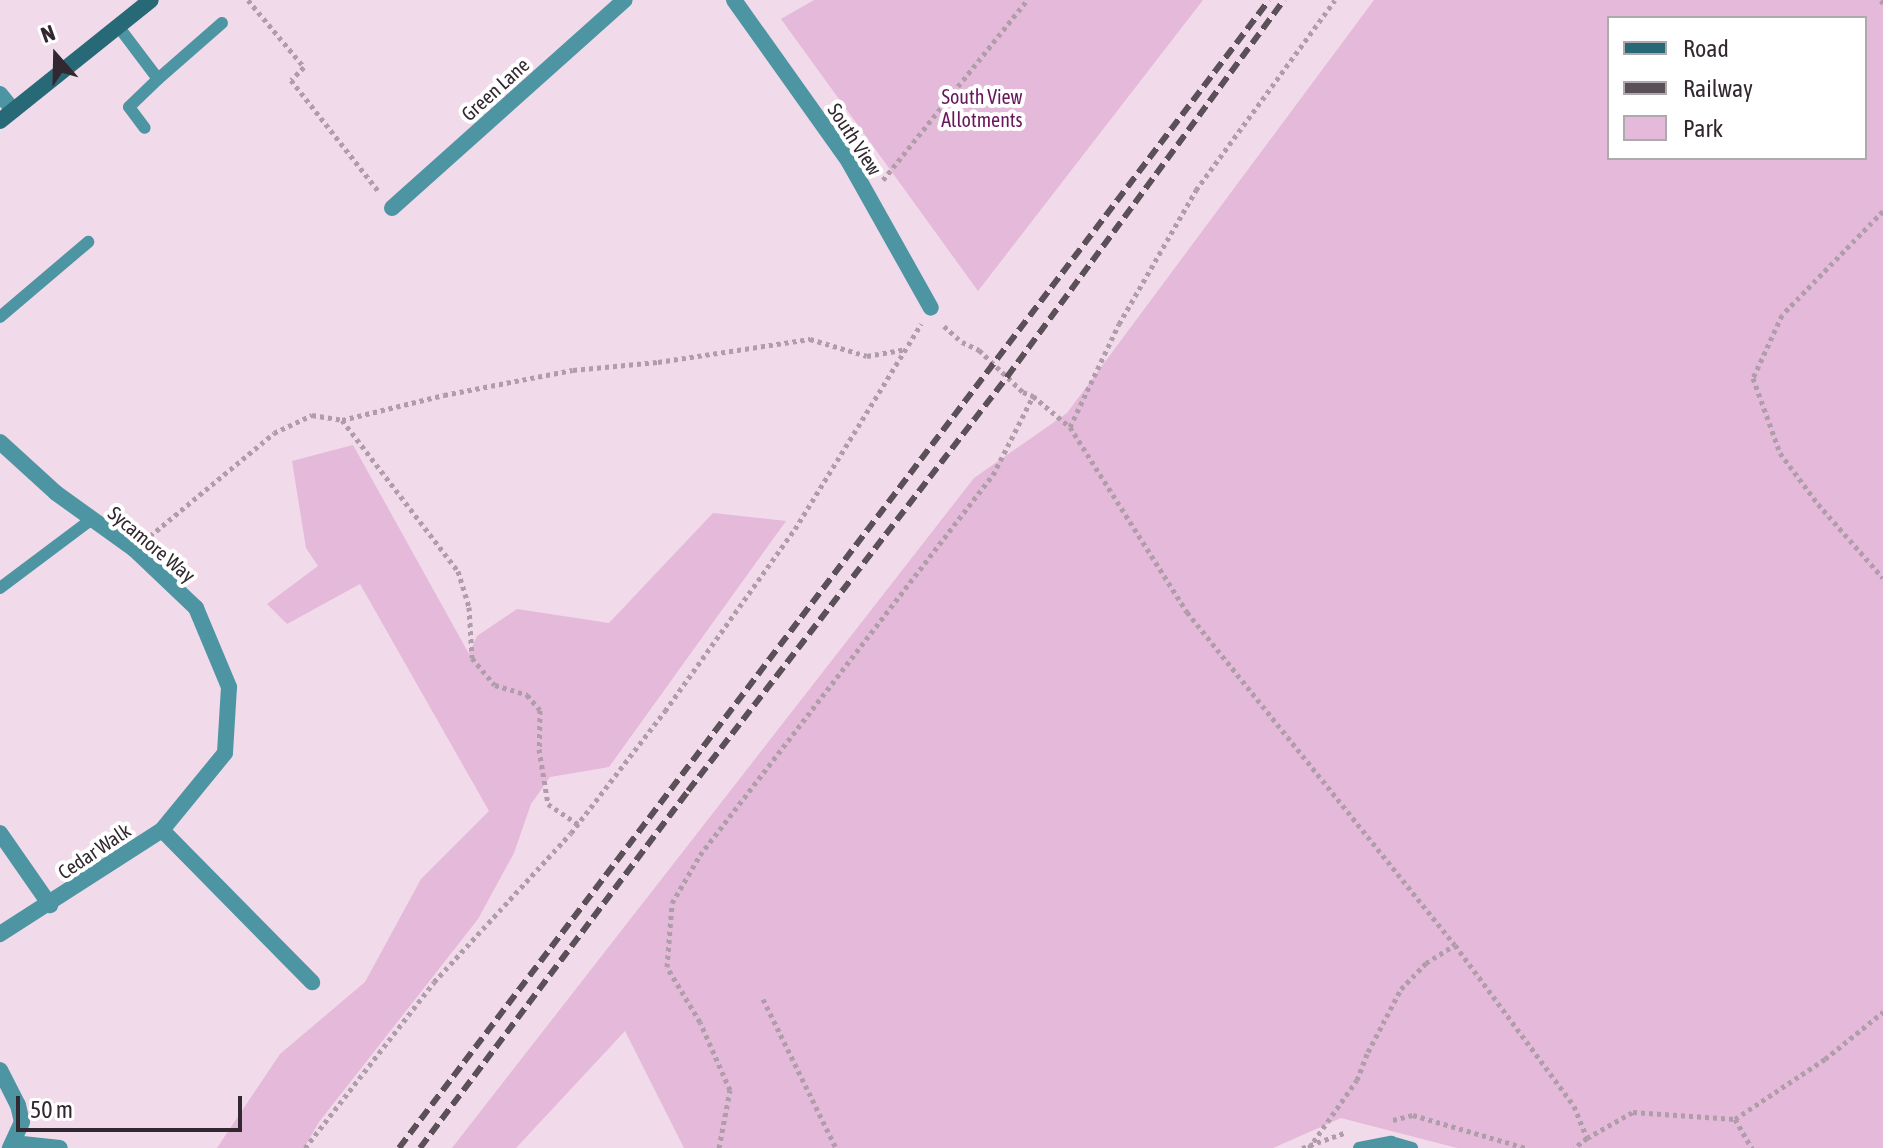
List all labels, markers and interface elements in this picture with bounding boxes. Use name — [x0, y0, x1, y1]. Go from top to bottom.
north arrow — [16, 16, 96, 96]
legend — [1607, 16, 1867, 160]
text: N — [37, 19, 58, 48]
text: Road — [1683, 35, 1729, 62]
street label: Green Lane — [456, 52, 534, 126]
text: Railway — [1683, 75, 1753, 102]
park label: South View Allotments — [941, 85, 1023, 132]
street label: South View — [823, 99, 887, 179]
text: Park — [1683, 115, 1723, 142]
street label: Sycamore Way — [104, 501, 200, 587]
street label: Cedar Walk — [53, 818, 135, 884]
scale bar — [20, 1080, 246, 1130]
text: 50 m — [30, 1096, 73, 1123]

